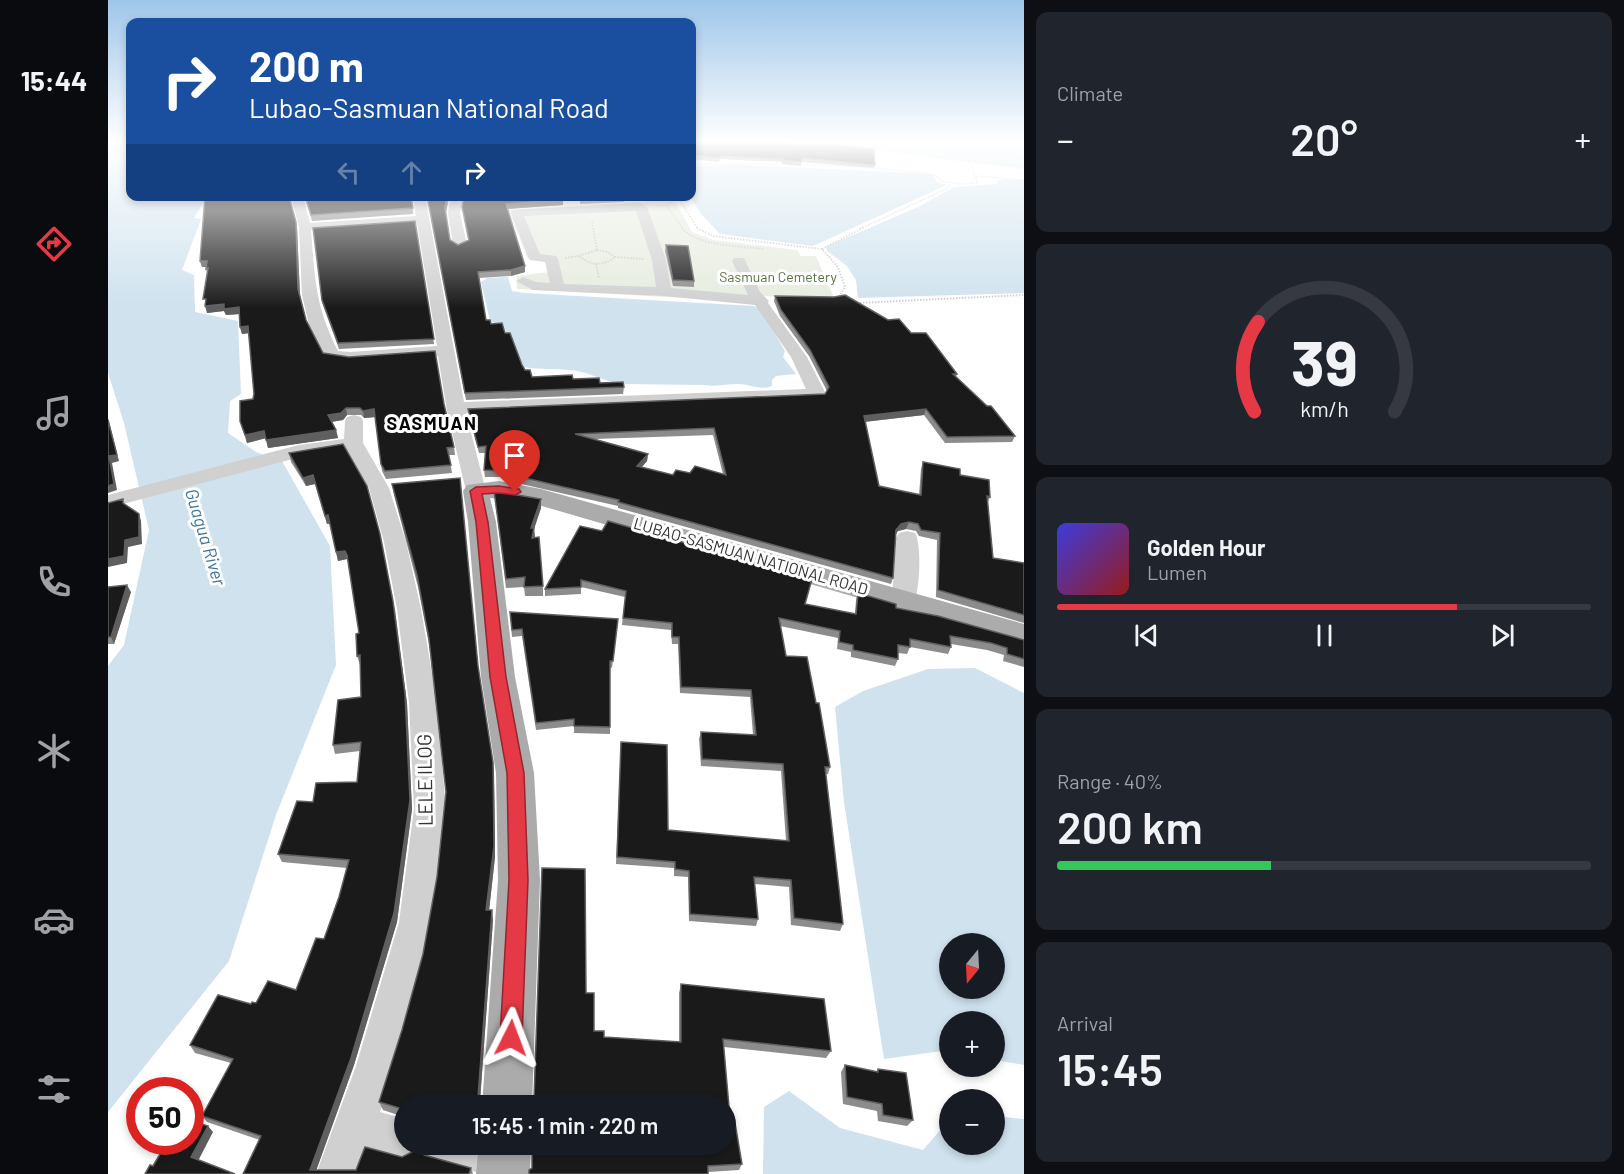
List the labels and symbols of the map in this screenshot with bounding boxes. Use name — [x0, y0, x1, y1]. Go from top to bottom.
park label: Sasmuan Cemetery — [719, 268, 837, 285]
district label: SASMUAN — [386, 412, 478, 434]
pin — [489, 430, 540, 492]
water label: Guagua River — [181, 486, 231, 588]
street label: LUBAO-SASMUAN NATIONAL ROAD — [632, 513, 871, 598]
street label: LELE ILOG — [411, 734, 437, 826]
north arrow — [939, 933, 1005, 999]
position arrow — [479, 1006, 543, 1070]
speed limit sign: 50 — [126, 1077, 204, 1155]

